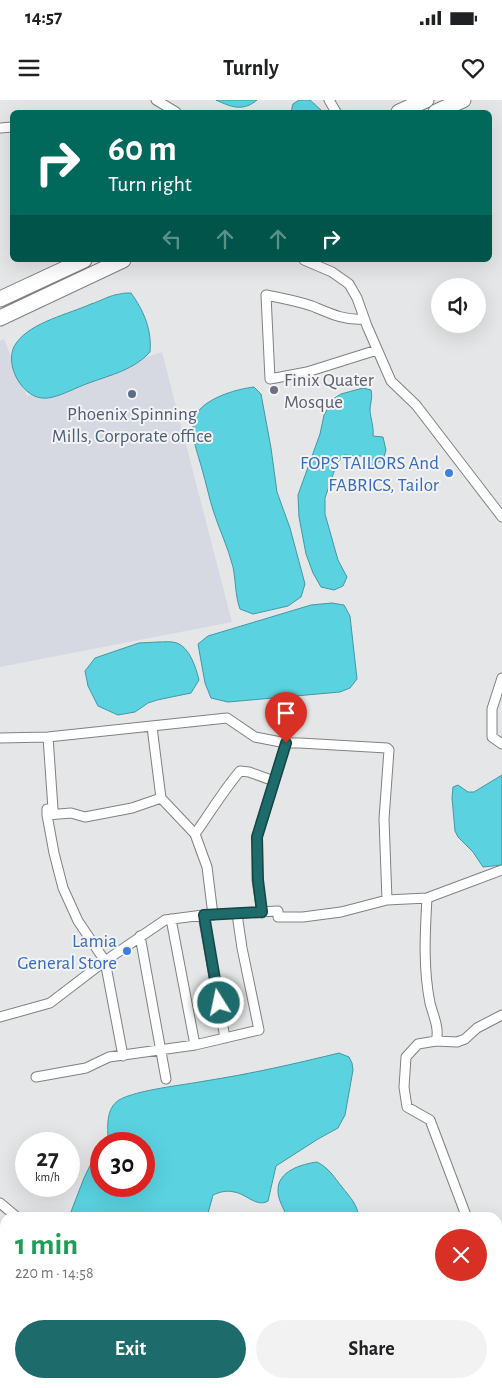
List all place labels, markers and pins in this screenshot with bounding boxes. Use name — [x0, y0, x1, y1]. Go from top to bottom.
place label: Finix Quater Mosque — [284, 371, 374, 412]
marker: Finix Quater Mosque — [268, 384, 280, 396]
marker: Phoenix Spinning Mills, Corporate office — [126, 388, 138, 400]
place label: Phoenix Spinning Mills, Corporate office — [52, 405, 212, 446]
place label: FOPS TAILORS And FABRICS, Tailor — [300, 454, 439, 495]
marker: FOPS TAILORS And FABRICS, Tailor — [443, 467, 455, 479]
pin — [265, 692, 307, 743]
place label: Lamia General Store — [17, 932, 117, 973]
marker: Lamia General Store — [121, 945, 133, 957]

